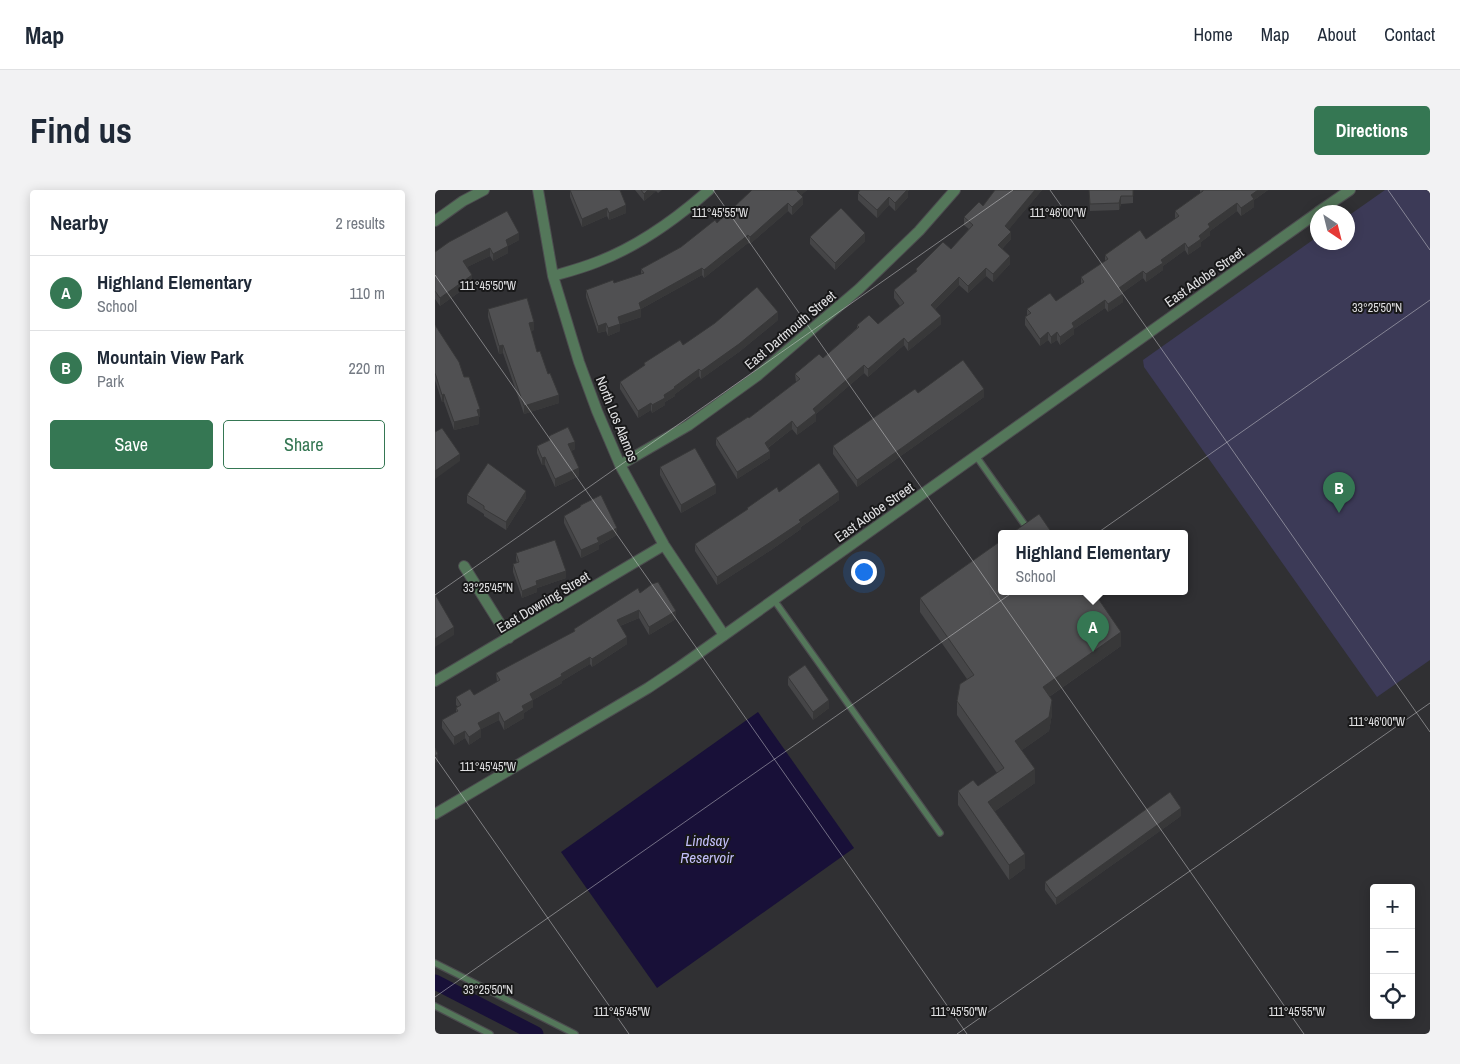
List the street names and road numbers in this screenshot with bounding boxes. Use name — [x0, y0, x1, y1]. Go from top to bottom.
street label: East Adobe Street — [1161, 243, 1247, 311]
street label: East Dartmouth Street — [741, 287, 839, 373]
street label: North Los Alamos — [592, 374, 642, 465]
street label: East Adobe Street — [831, 478, 917, 546]
street label: East Downing Street — [493, 567, 593, 637]

